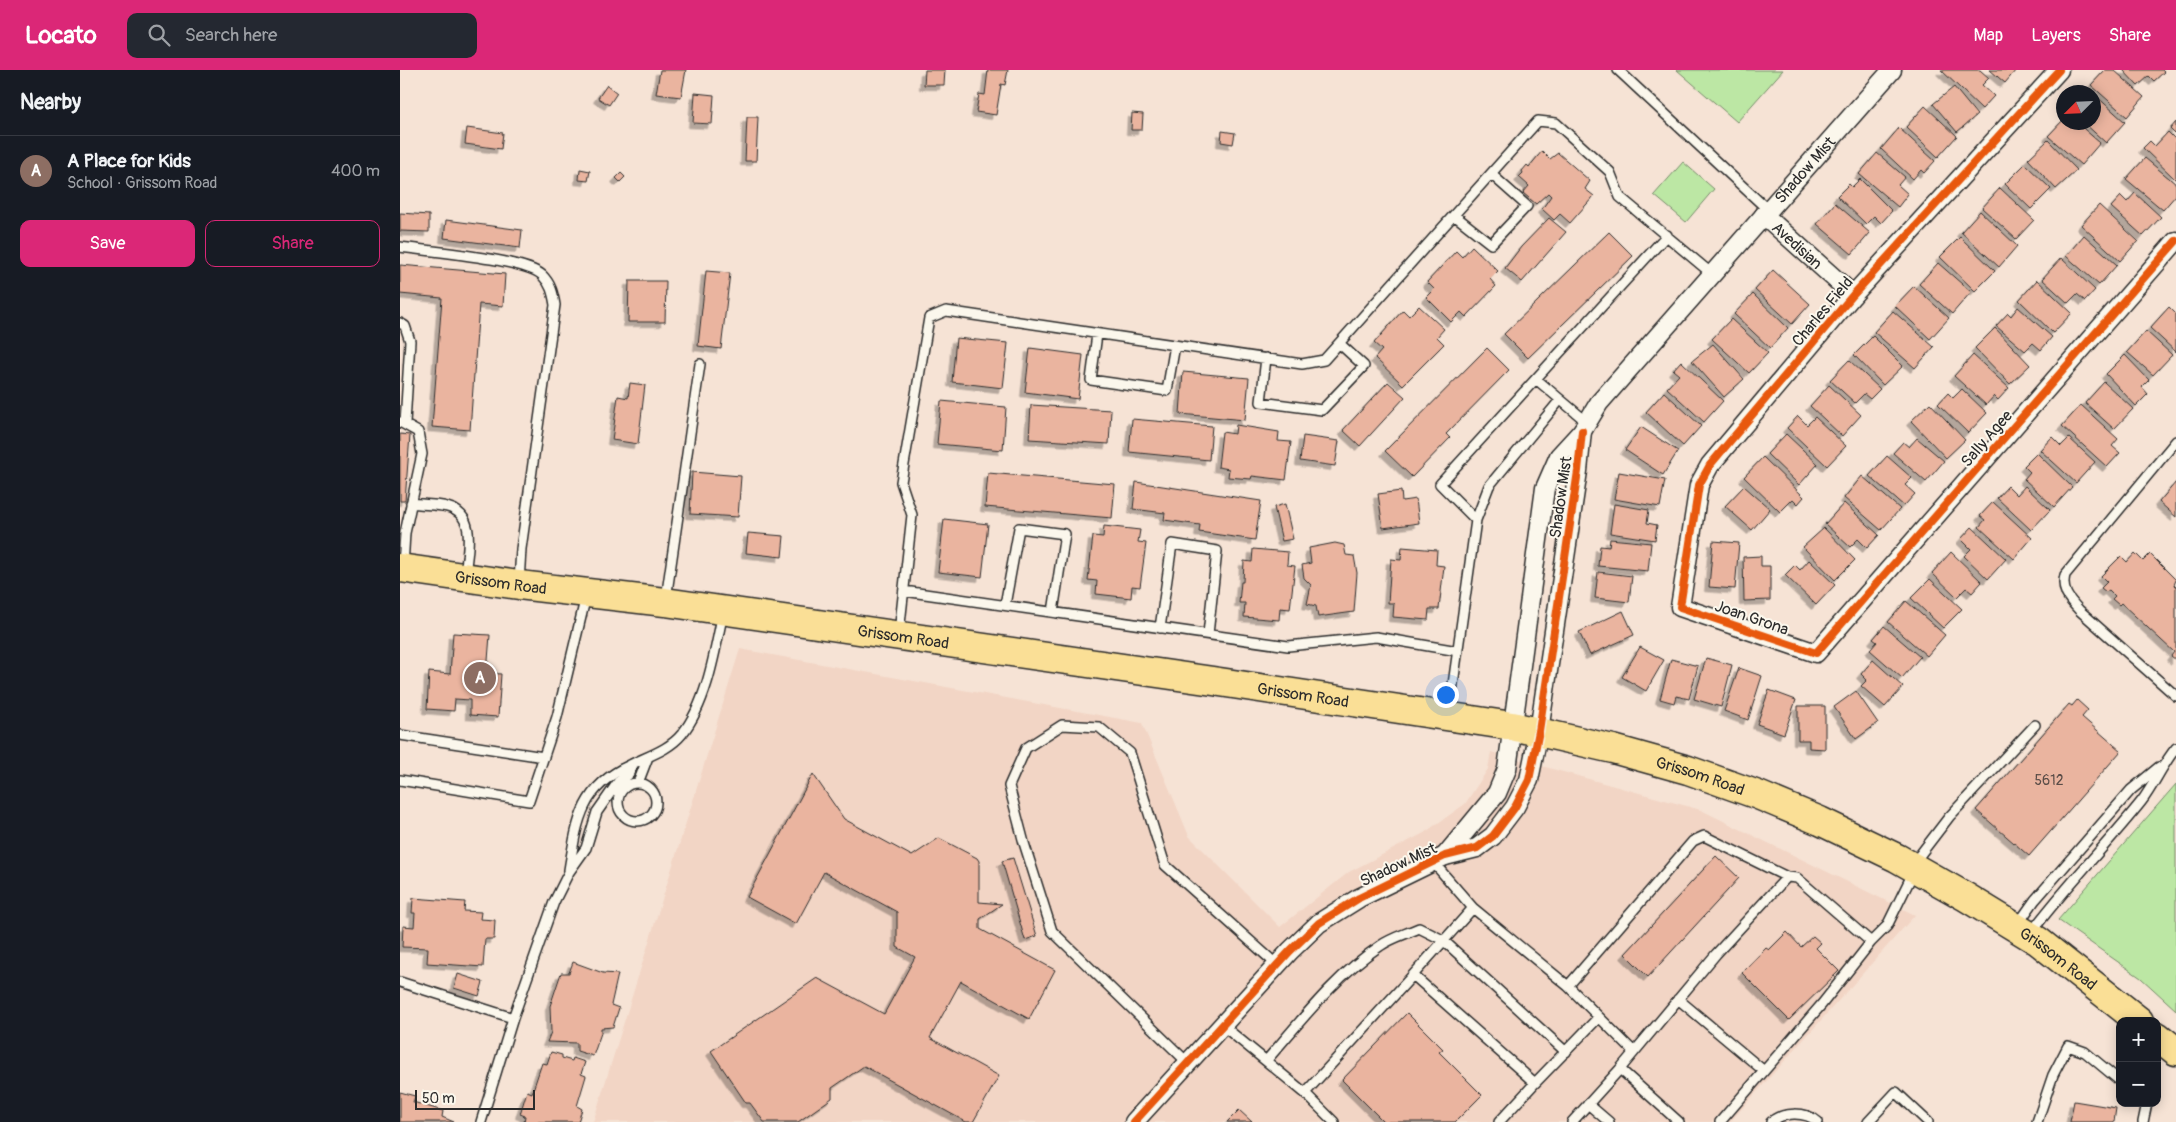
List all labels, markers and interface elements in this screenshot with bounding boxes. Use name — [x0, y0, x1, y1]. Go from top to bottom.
search box — [127, 13, 477, 58]
text: Locato — [25, 21, 97, 50]
icon: search — [145, 21, 173, 49]
text: Search here — [185, 23, 277, 47]
text: Map — [1974, 24, 2003, 47]
text: Layers — [2031, 24, 2081, 47]
text: Share — [2109, 24, 2151, 47]
north arrow — [2056, 85, 2101, 130]
text: Nearby — [20, 89, 81, 116]
street label: Shadow Mist — [1770, 132, 1840, 208]
text: A Place for Kids — [67, 149, 191, 173]
text: A — [31, 161, 41, 181]
text: 400 m — [331, 161, 380, 181]
text: School · Grissom Road — [67, 173, 217, 193]
street label: Avedisian — [1767, 218, 1826, 274]
button: Save — [20, 220, 195, 267]
button: Share — [205, 220, 380, 267]
street label: Charles Field — [1788, 273, 1858, 351]
street label: Sally Agee — [1957, 406, 2017, 471]
street label: Shadow Mist — [1545, 454, 1577, 539]
street label: Grissom Road — [454, 567, 548, 599]
street label: Joan Grona — [1712, 596, 1791, 640]
street label: Grissom Road — [856, 621, 950, 654]
pin: A — [464, 659, 496, 697]
street label: Grissom Road — [1256, 679, 1350, 712]
your location — [1433, 682, 1459, 708]
street label: Grissom Road — [1653, 752, 1747, 800]
house number: 5612 — [2034, 772, 2064, 789]
street label: Shadow Mist — [1357, 838, 1441, 891]
street label: Grissom Road — [2016, 923, 2101, 995]
map controls — [2116, 1017, 2161, 1107]
button: + — [2116, 1017, 2161, 1062]
button: − — [2116, 1062, 2161, 1107]
scale bar — [415, 1087, 535, 1110]
text: 50 m — [422, 1090, 455, 1107]

